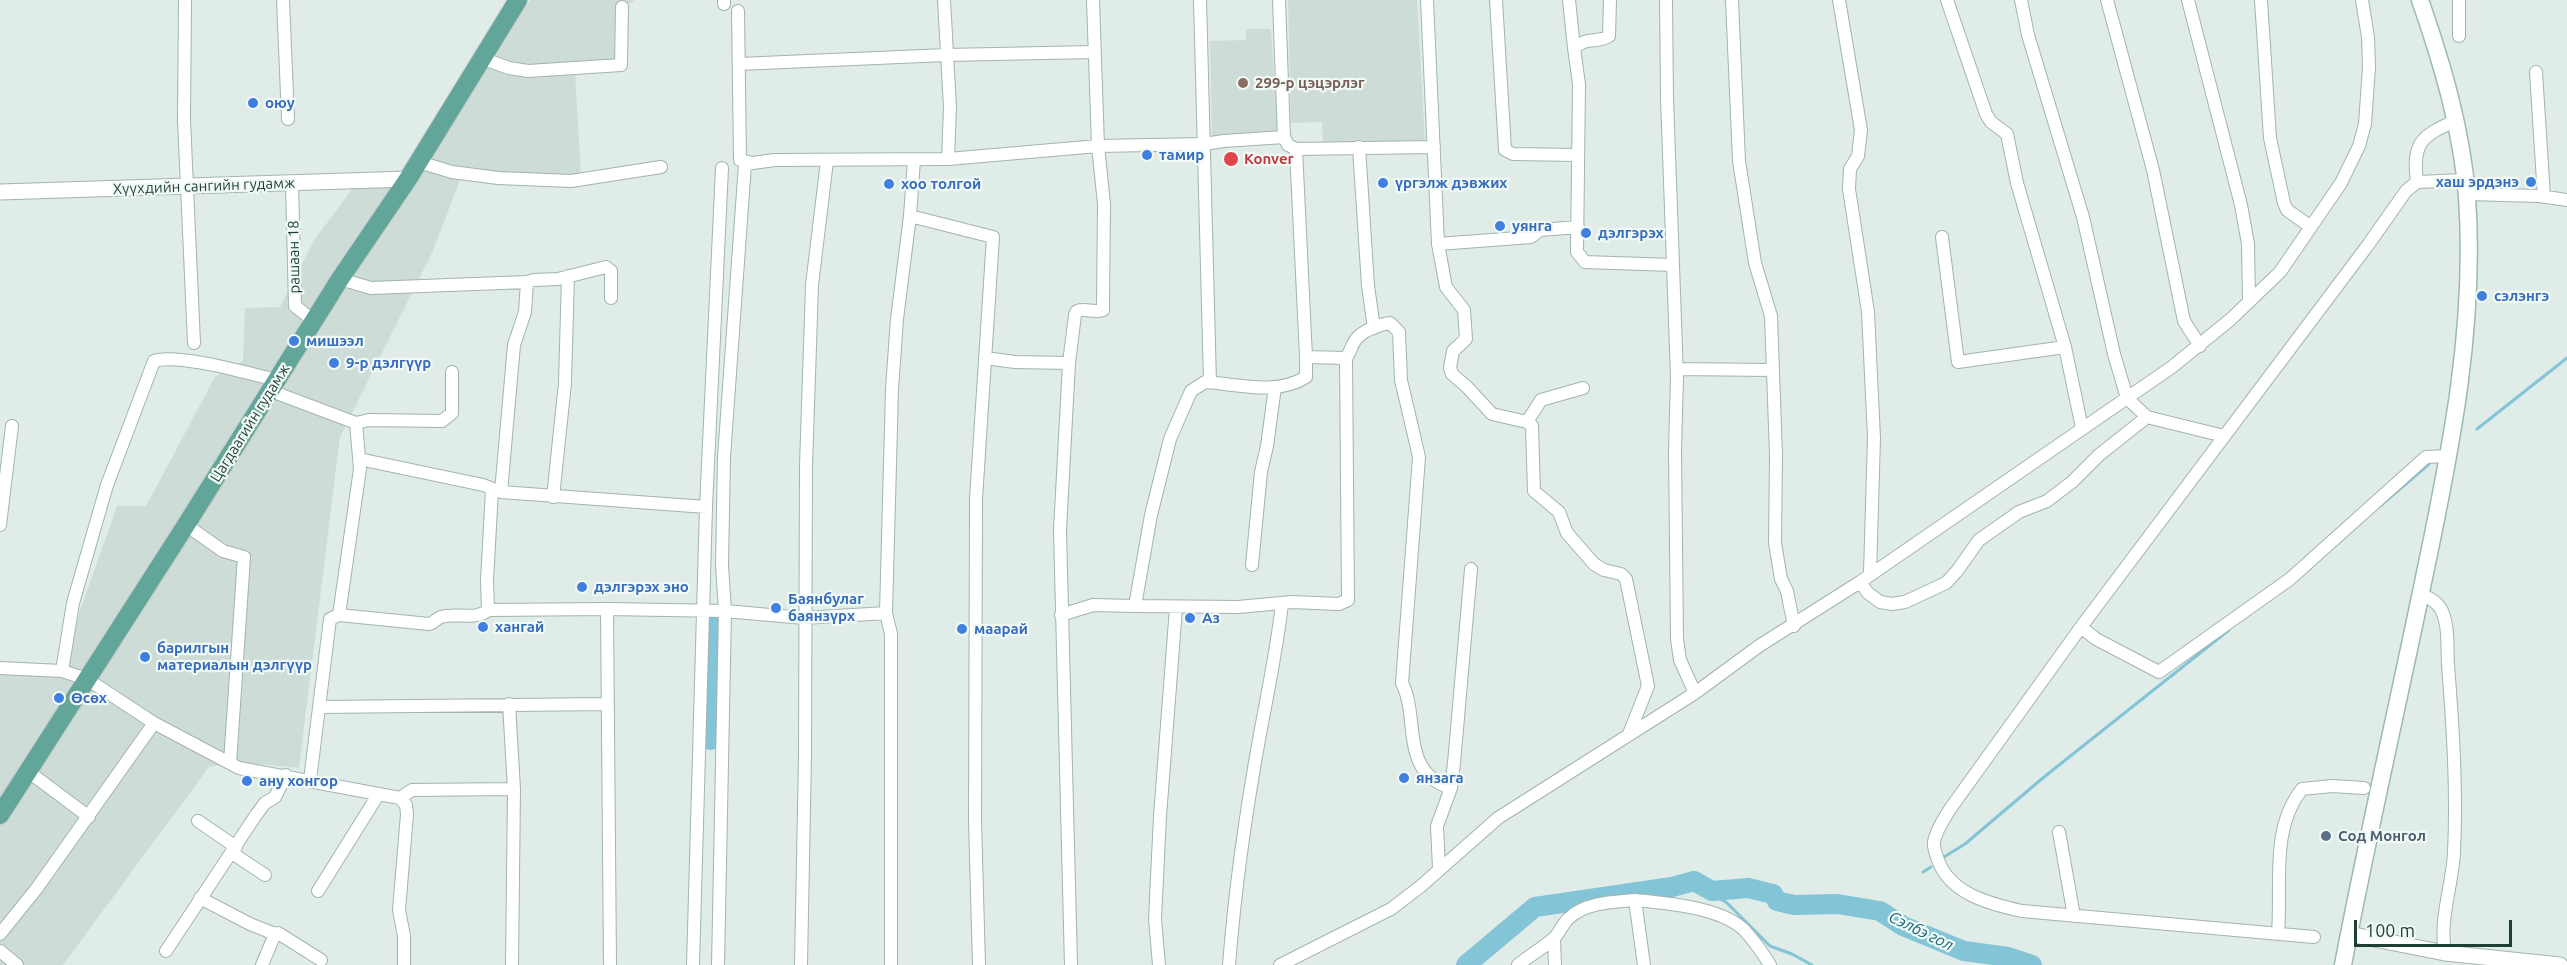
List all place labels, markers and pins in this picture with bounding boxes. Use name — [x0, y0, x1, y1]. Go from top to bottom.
place label: 299-р цэцэрлэг — [1255, 74, 1365, 92]
marker: 299-р цэцэрлэг — [1236, 76, 1250, 90]
place label: оюу — [265, 94, 295, 112]
marker: оюу — [246, 96, 260, 110]
place label: тамир — [1159, 146, 1204, 164]
marker: тамир — [1140, 148, 1154, 162]
marker: Konver — [1222, 150, 1240, 168]
place label: Konver — [1244, 150, 1294, 168]
place label: хаш эрдэнэ — [2436, 173, 2519, 191]
place label: үргэлж дэвжих — [1395, 174, 1507, 192]
place label: хоо толгой — [901, 175, 981, 193]
marker: хаш эрдэнэ — [2524, 175, 2538, 189]
marker: үргэлж дэвжих — [1376, 176, 1390, 190]
marker: хоо толгой — [882, 177, 896, 191]
place label: уянга — [1512, 217, 1552, 235]
marker: уянга — [1493, 219, 1507, 233]
place label: дэлгэрэх — [1598, 224, 1664, 242]
marker: дэлгэрэх — [1579, 226, 1593, 240]
place label: сэлэнгэ — [2494, 287, 2549, 305]
marker: сэлэнгэ — [2475, 289, 2489, 303]
place label: мишээл — [306, 332, 364, 350]
marker: мишээл — [287, 334, 301, 348]
place label: 9-р дэлгүүр — [346, 354, 431, 372]
marker: 9-р дэлгүүр — [327, 356, 341, 370]
place label: дэлгэрэх эно — [594, 578, 689, 596]
marker: дэлгэрэх эно — [575, 580, 589, 594]
place label: Баянбулаг баянзүрх — [788, 590, 864, 625]
marker: Баянбулаг баянзүрх — [769, 601, 783, 615]
place label: Аз — [1202, 609, 1220, 627]
marker: Аз — [1183, 611, 1197, 625]
place label: хангай — [495, 618, 544, 636]
marker: хангай — [476, 620, 490, 634]
place label: маарай — [974, 620, 1028, 638]
marker: маарай — [955, 622, 969, 636]
place label: барилгын материалын дэлгүүр — [157, 639, 312, 674]
marker: барилгын материалын дэлгүүр — [138, 650, 152, 664]
place label: Өсөх — [71, 689, 107, 707]
marker: Өсөх — [52, 691, 66, 705]
place label: янзага — [1416, 769, 1464, 787]
marker: янзага — [1397, 771, 1411, 785]
place label: ану хонгор — [259, 772, 338, 790]
marker: ану хонгор — [240, 774, 254, 788]
place label: Сод Монгол — [2338, 827, 2426, 845]
marker: Сод Монгол — [2319, 829, 2333, 843]

